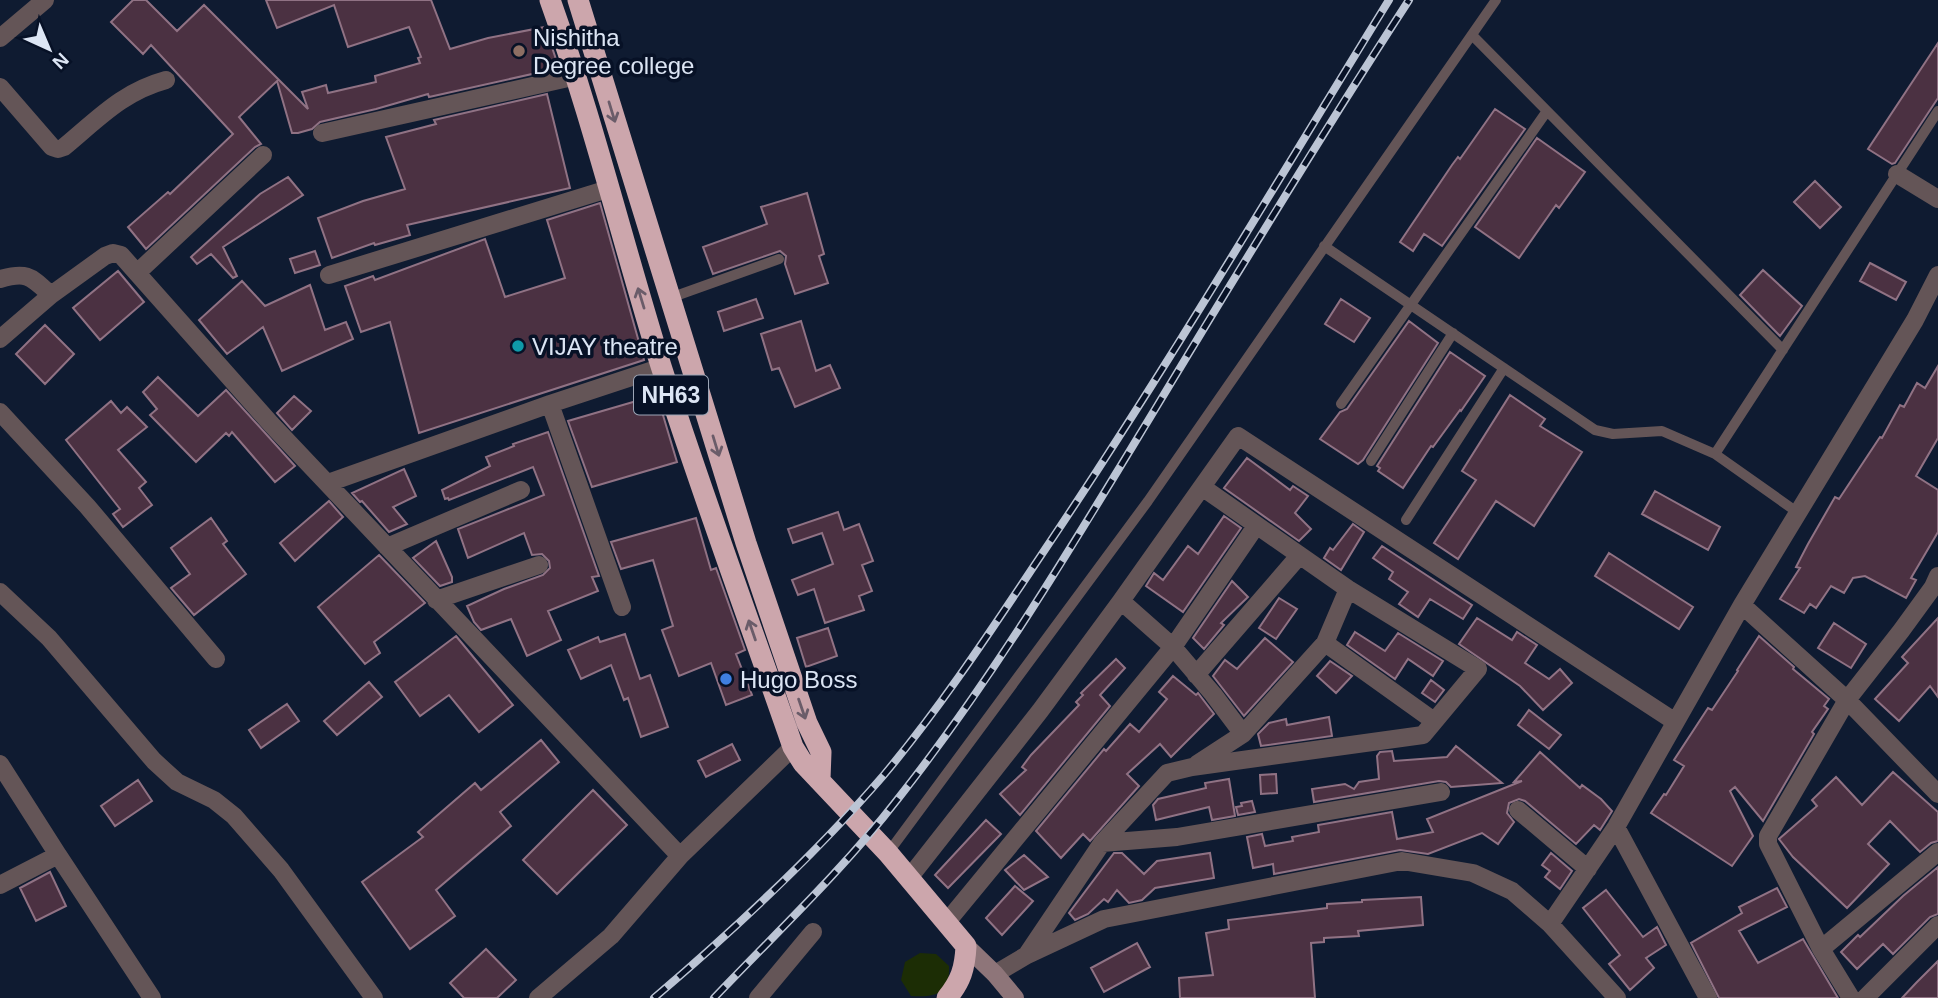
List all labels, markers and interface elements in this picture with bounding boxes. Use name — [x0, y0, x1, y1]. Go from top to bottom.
north arrow — [14, 14, 84, 84]
place label: Nishitha Degree college — [533, 24, 694, 79]
marker: Nishitha Degree college — [511, 43, 527, 59]
text: N — [48, 49, 73, 73]
one-way arrow — [607, 101, 620, 123]
one-way arrow — [633, 287, 646, 309]
place label: VIJAY theatre — [532, 333, 678, 360]
marker: VIJAY theatre — [510, 338, 526, 354]
road number: NH63 — [634, 376, 708, 414]
one-way arrow — [710, 435, 723, 457]
one-way arrow — [745, 619, 757, 641]
place label: Hugo Boss — [740, 666, 857, 693]
marker: Hugo Boss — [718, 671, 734, 687]
one-way arrow — [796, 698, 809, 720]

